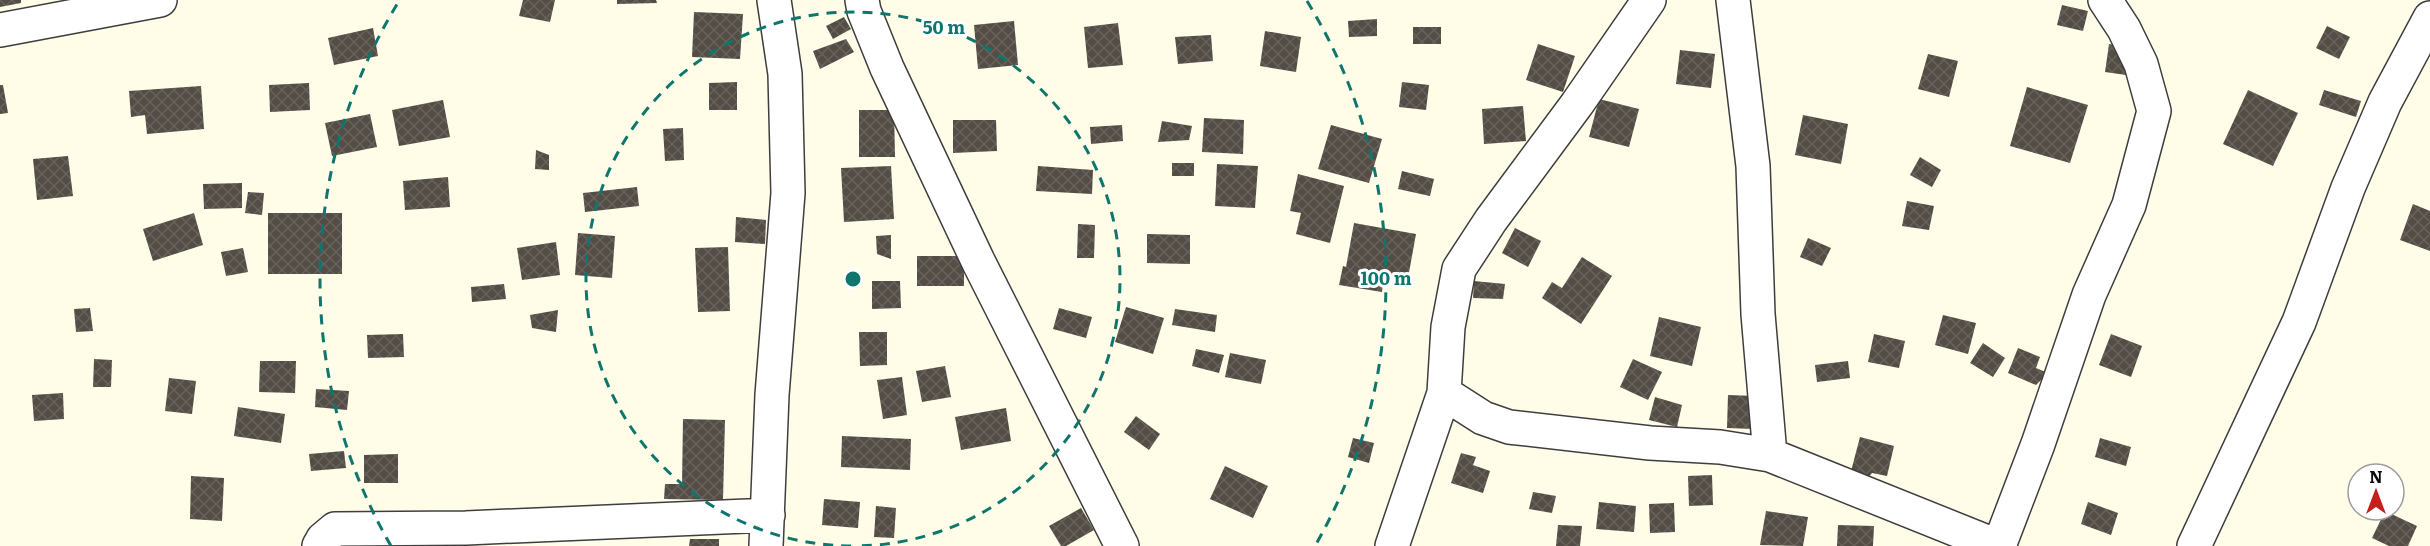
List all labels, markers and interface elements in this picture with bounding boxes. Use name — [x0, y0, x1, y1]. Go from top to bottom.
text: 50 m — [923, 13, 965, 40]
text: 100 m — [1360, 264, 1412, 291]
centre of rings — [843, 269, 863, 289]
north arrow — [2346, 462, 2406, 522]
text: N — [2369, 464, 2383, 488]

